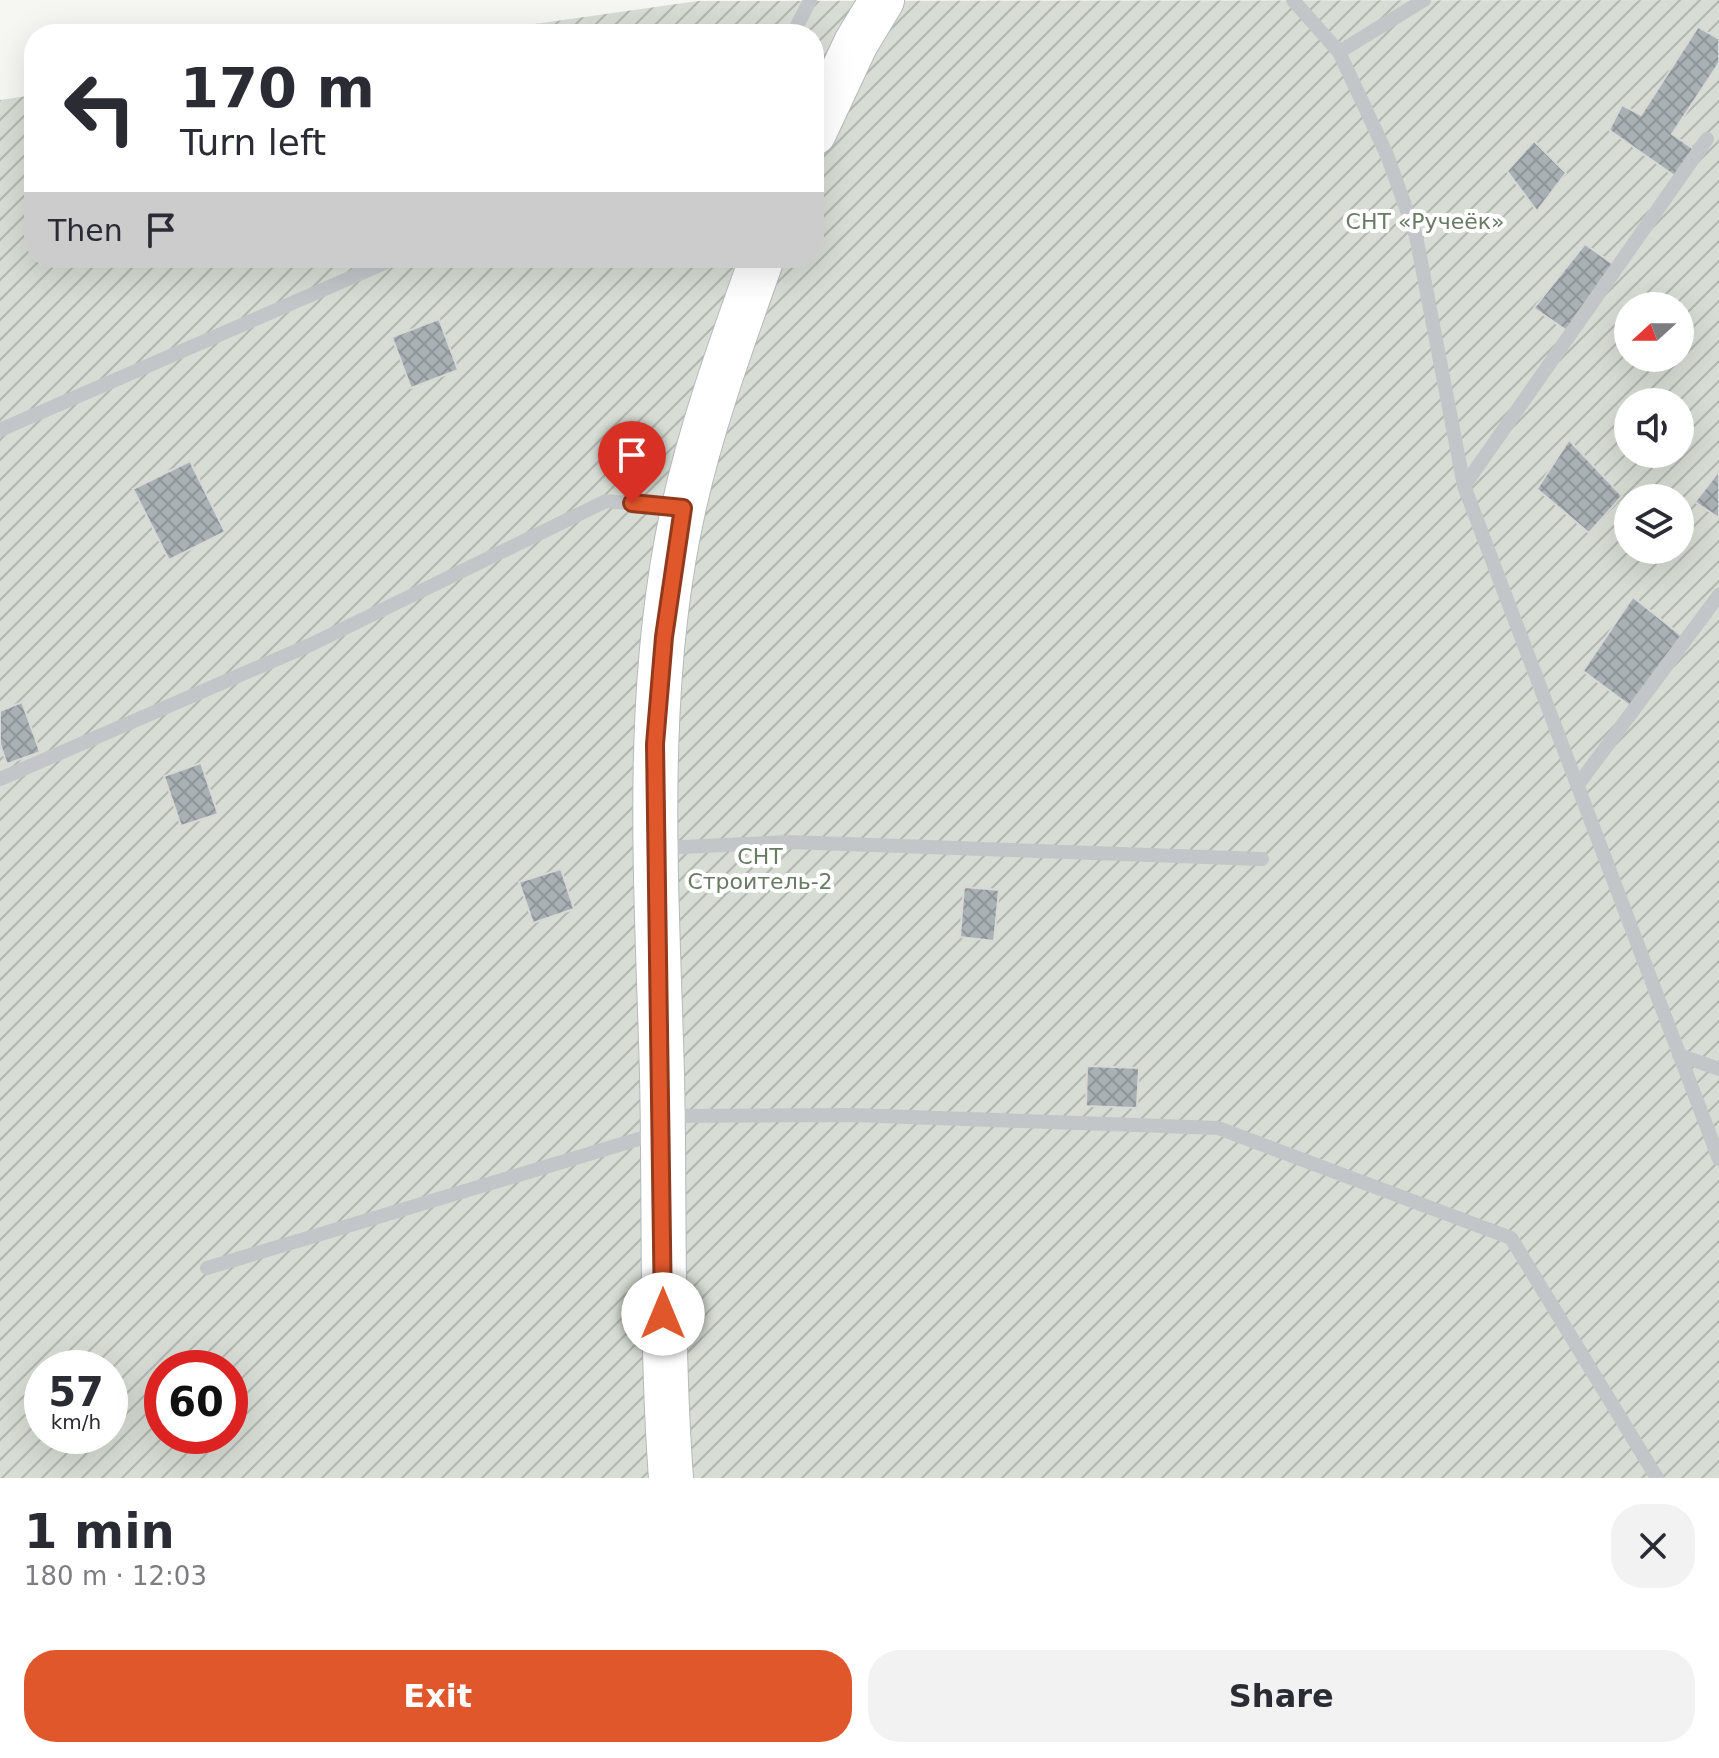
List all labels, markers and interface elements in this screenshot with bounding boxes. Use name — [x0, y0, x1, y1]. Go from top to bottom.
text: 170 m — [180, 55, 375, 120]
icon: left — [48, 56, 152, 160]
text: Turn left — [180, 122, 326, 163]
icon: arrive — [139, 208, 183, 252]
park label: СНТ «Ручеёк» — [1346, 209, 1504, 234]
text: Then — [48, 213, 123, 248]
north arrow — [1614, 292, 1694, 372]
map controls — [1614, 292, 1694, 564]
button: sound — [1614, 388, 1694, 468]
pin — [598, 421, 666, 503]
icon: arrive — [610, 433, 654, 477]
button: layers — [1614, 484, 1694, 564]
park label: СНТ Строитель-2 — [687, 844, 833, 894]
position arrow — [621, 1272, 705, 1356]
speed limit sign: 60 — [144, 1350, 248, 1454]
text: 57 — [48, 1369, 104, 1415]
text: km/h — [51, 1410, 101, 1434]
text: 1 min — [24, 1503, 175, 1559]
button: close — [1611, 1504, 1695, 1588]
text: 180 m · 12:03 — [24, 1561, 207, 1591]
button: Exit — [24, 1650, 852, 1742]
button: Share — [868, 1650, 1695, 1742]

